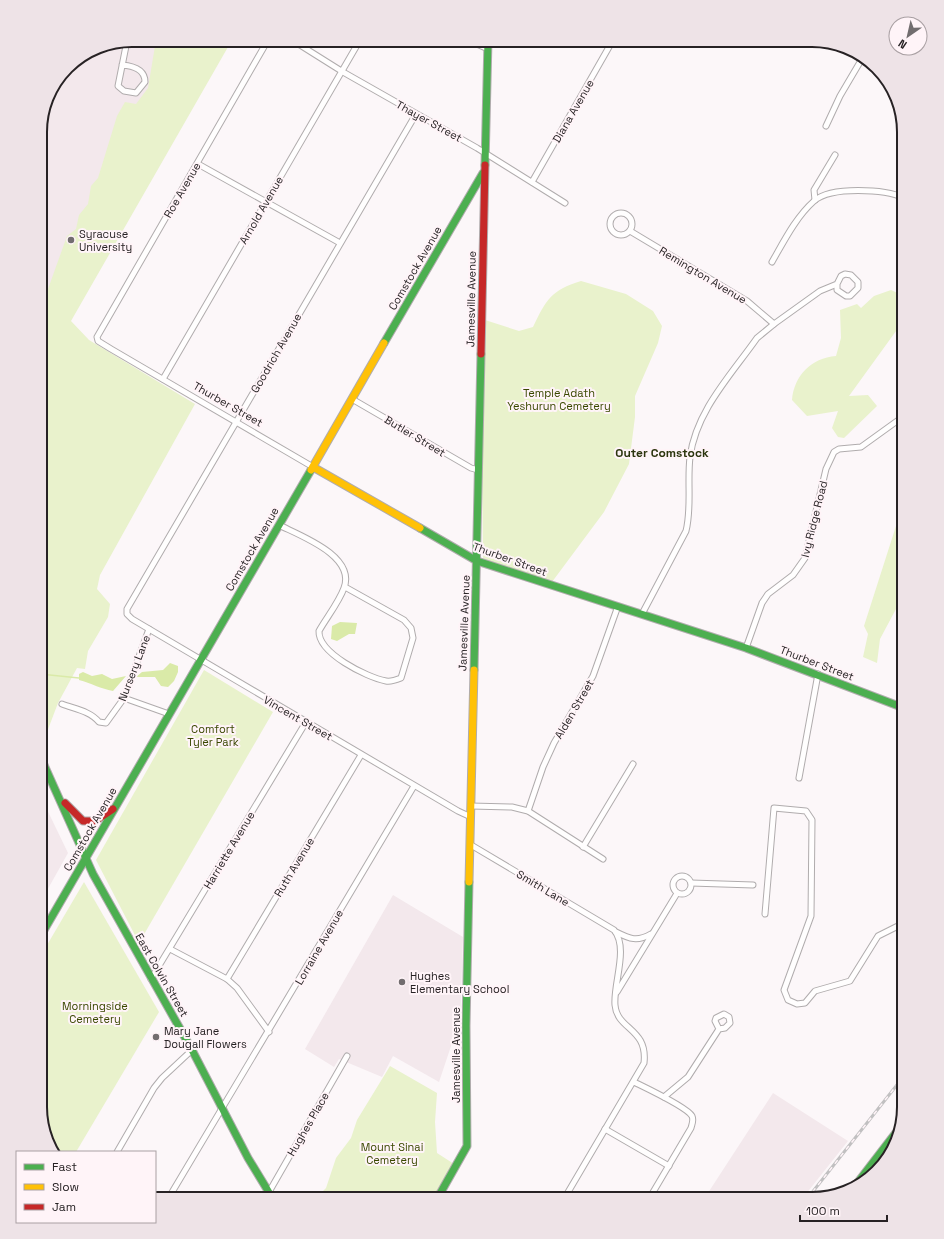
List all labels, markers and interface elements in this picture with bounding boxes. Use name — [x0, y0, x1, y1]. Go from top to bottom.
north arrow — [888, 16, 928, 56]
text: N — [895, 36, 909, 52]
street label: Diana Avenue — [549, 77, 597, 145]
street label: Thayer Street — [394, 97, 464, 145]
street label: Roe Avenue — [160, 160, 204, 220]
street label: Arnold Avenue — [236, 174, 286, 246]
street label: Comstock Avenue — [385, 223, 445, 313]
place label: Syracuse University — [79, 227, 132, 254]
marker: Syracuse University — [66, 235, 76, 245]
street label: Remington Avenue — [657, 243, 749, 307]
street label: Jamesville Avenue — [463, 251, 479, 347]
street label: Goodrich Avenue — [248, 311, 304, 395]
street label: Thurber Street — [191, 378, 265, 430]
park label: Temple Adath Yeshurun Cemetery — [507, 386, 611, 413]
street label: Butler Street — [382, 412, 448, 460]
district label: Outer Comstock — [615, 445, 709, 461]
street label: Ivy Ridge Road — [798, 479, 830, 559]
street label: Comstock Avenue — [222, 504, 282, 594]
street label: Thurber Street — [471, 539, 549, 579]
street label: Jamesville Avenue — [455, 575, 473, 671]
street label: Nursery Lane — [115, 633, 153, 703]
street label: Thurber Street — [778, 642, 856, 684]
street label: Alden Street — [551, 677, 597, 741]
street label: Vincent Street — [261, 693, 335, 743]
park label: Comfort Tyler Park — [187, 722, 239, 749]
street label: Comstock Avenue — [60, 784, 120, 874]
street label: Harriette Avenue — [200, 809, 258, 891]
street label: Ruth Avenue — [271, 835, 317, 899]
street label: Smith Lane — [514, 867, 572, 909]
street label: Lorraine Avenue — [292, 907, 346, 987]
street label: East Colvin Street — [132, 931, 192, 1019]
place label: Hughes Elementary School — [410, 969, 509, 996]
marker: Hughes Elementary School — [397, 977, 407, 987]
park label: Morningside Cemetery — [62, 999, 128, 1026]
street label: Jamesville Avenue — [449, 1007, 463, 1103]
place label: Mary Jane Dougall Flowers — [164, 1024, 247, 1051]
marker: Mary Jane Dougall Flowers — [151, 1032, 161, 1042]
street label: Hughes Place — [284, 1090, 332, 1158]
park label: Mount Sinai Cemetery — [361, 1140, 424, 1167]
legend — [16, 1151, 156, 1223]
text: Fast — [52, 1159, 77, 1175]
text: Slow — [52, 1179, 79, 1195]
scale bar — [800, 1197, 887, 1223]
text: Jam — [52, 1199, 76, 1215]
text: 100 m — [806, 1203, 840, 1219]

